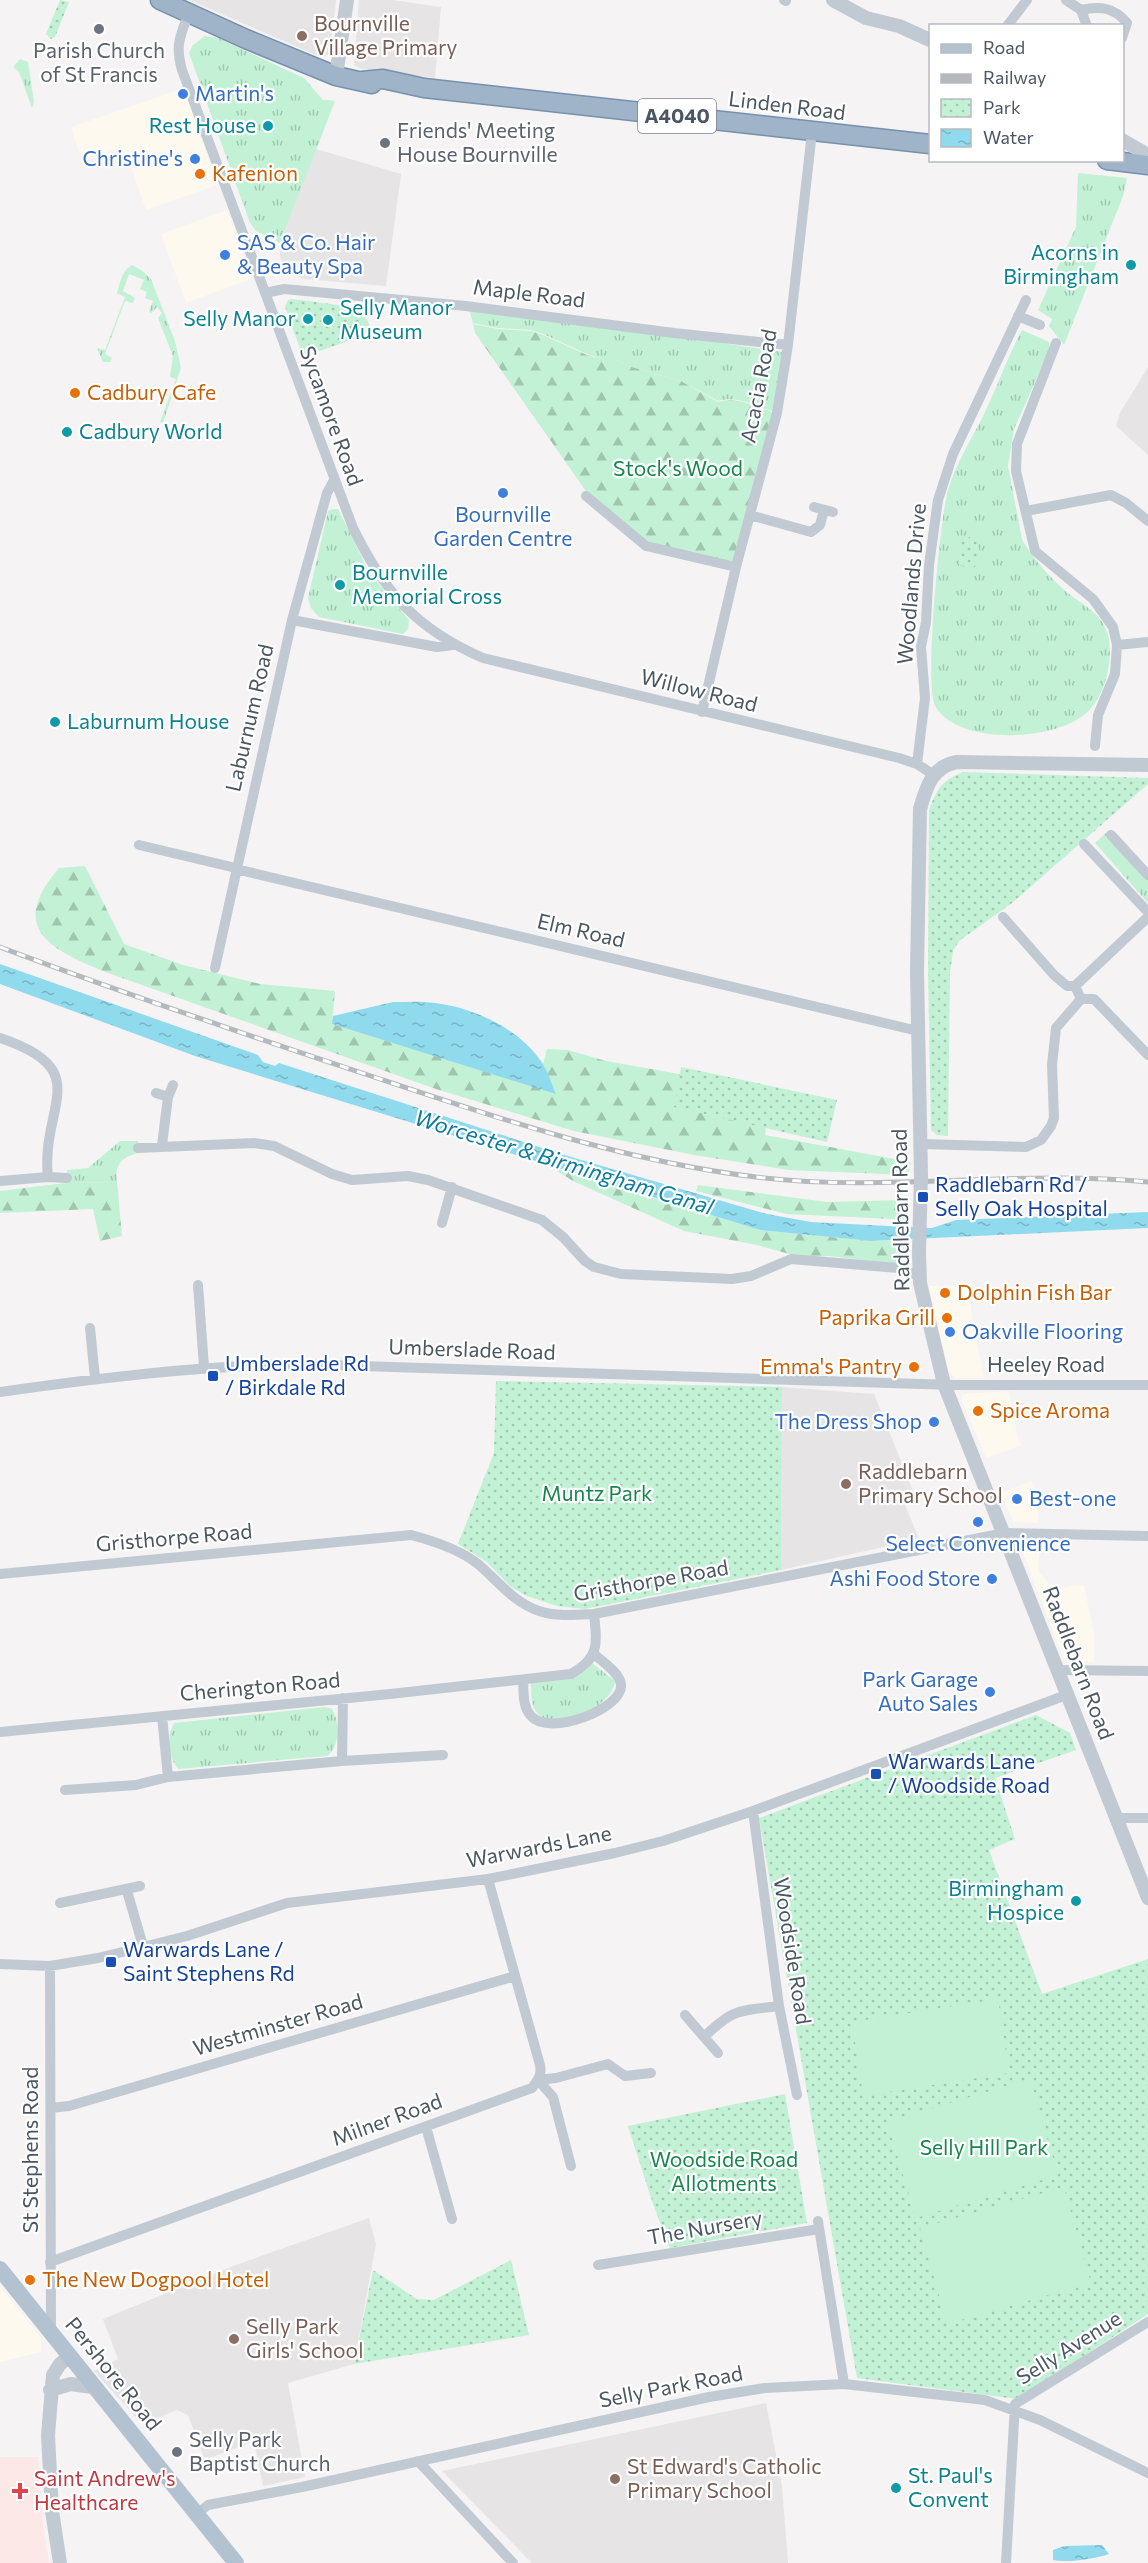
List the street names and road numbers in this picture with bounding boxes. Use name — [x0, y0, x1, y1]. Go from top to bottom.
street label: Linden Road — [727, 85, 847, 124]
road number: A4040 — [638, 99, 716, 133]
street label: Maple Road — [472, 273, 587, 312]
street label: Acacia Road — [734, 327, 781, 445]
street label: Sycamore Road — [296, 342, 369, 489]
street label: Woodlands Drive — [891, 502, 930, 666]
street label: Laburnum Road — [219, 641, 278, 794]
street label: Willow Road — [638, 663, 760, 716]
street label: Elm Road — [535, 907, 628, 952]
street label: Raddlebarn Road — [886, 1129, 913, 1292]
street label: Umberslade Road — [388, 1333, 556, 1364]
street label: Heeley Road — [987, 1351, 1105, 1376]
street label: Gristhorpe Road — [95, 1517, 253, 1556]
street label: Gristhorpe Road — [571, 1554, 730, 1605]
street label: Raddlebarn Road — [1039, 1582, 1120, 1743]
street label: Cherington Road — [179, 1666, 341, 1705]
street label: Warwards Lane — [464, 1819, 613, 1872]
street label: Woodside Road — [770, 1876, 817, 2026]
street label: Westminster Road — [190, 1987, 365, 2060]
street label: St Stephens Road — [17, 2067, 42, 2233]
street label: Milner Road — [328, 2087, 445, 2150]
street label: The Nursery — [645, 2204, 764, 2249]
street label: Selly Avenue — [1011, 2305, 1125, 2389]
street label: Pershore Road — [61, 2311, 167, 2435]
street label: Selly Park Road — [597, 2359, 745, 2412]

